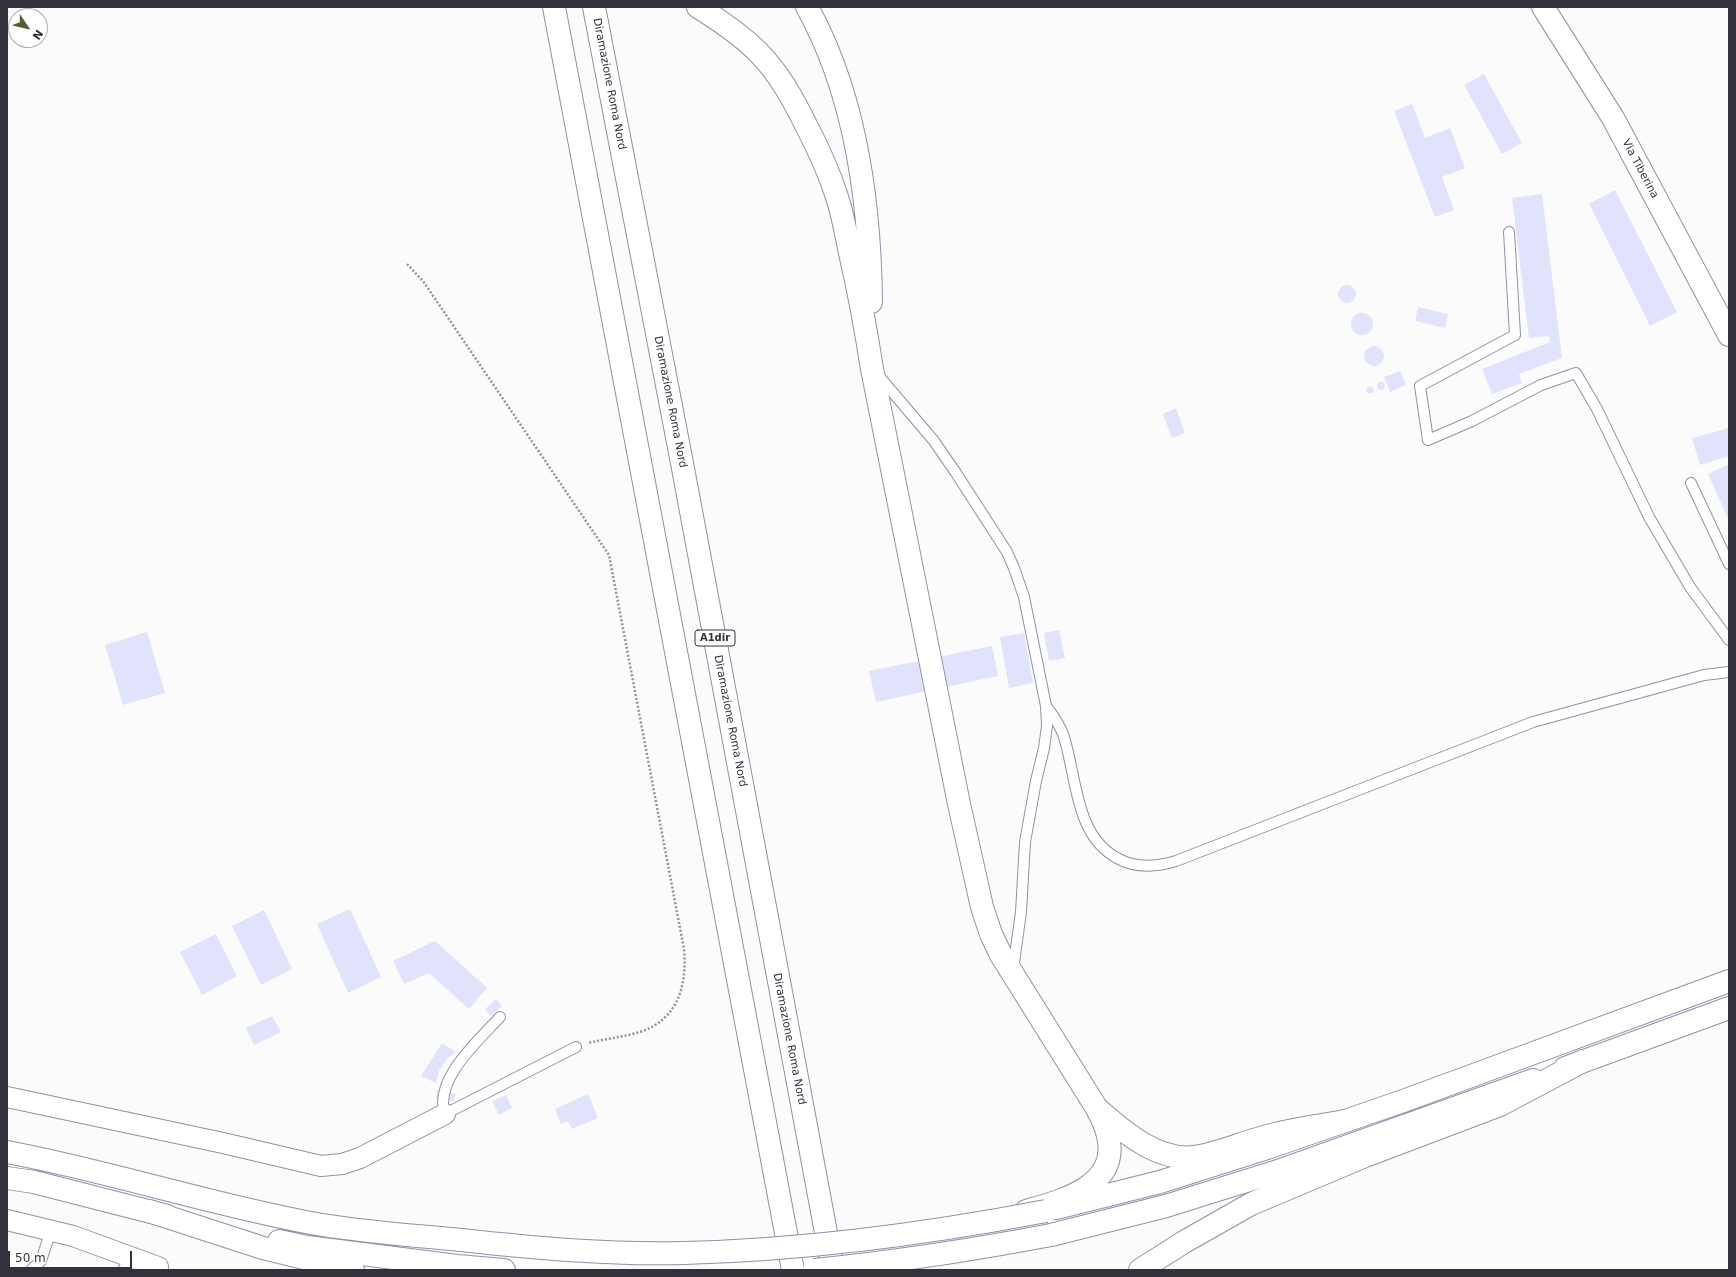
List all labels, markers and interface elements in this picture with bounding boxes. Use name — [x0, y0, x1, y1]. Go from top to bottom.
north arrow — [8, 8, 48, 48]
street label: Diramazione Roma Nord — [590, 17, 628, 151]
text: N — [29, 27, 45, 42]
street label: Via Tiberina — [1619, 137, 1661, 201]
street label: Diramazione Roma Nord — [651, 335, 689, 469]
road number: A1dir — [695, 630, 735, 646]
street label: Diramazione Roma Nord — [711, 654, 749, 788]
street label: Diramazione Roma Nord — [770, 972, 808, 1106]
scale bar — [10, 1243, 134, 1269]
text: 50 m — [15, 1251, 46, 1265]

